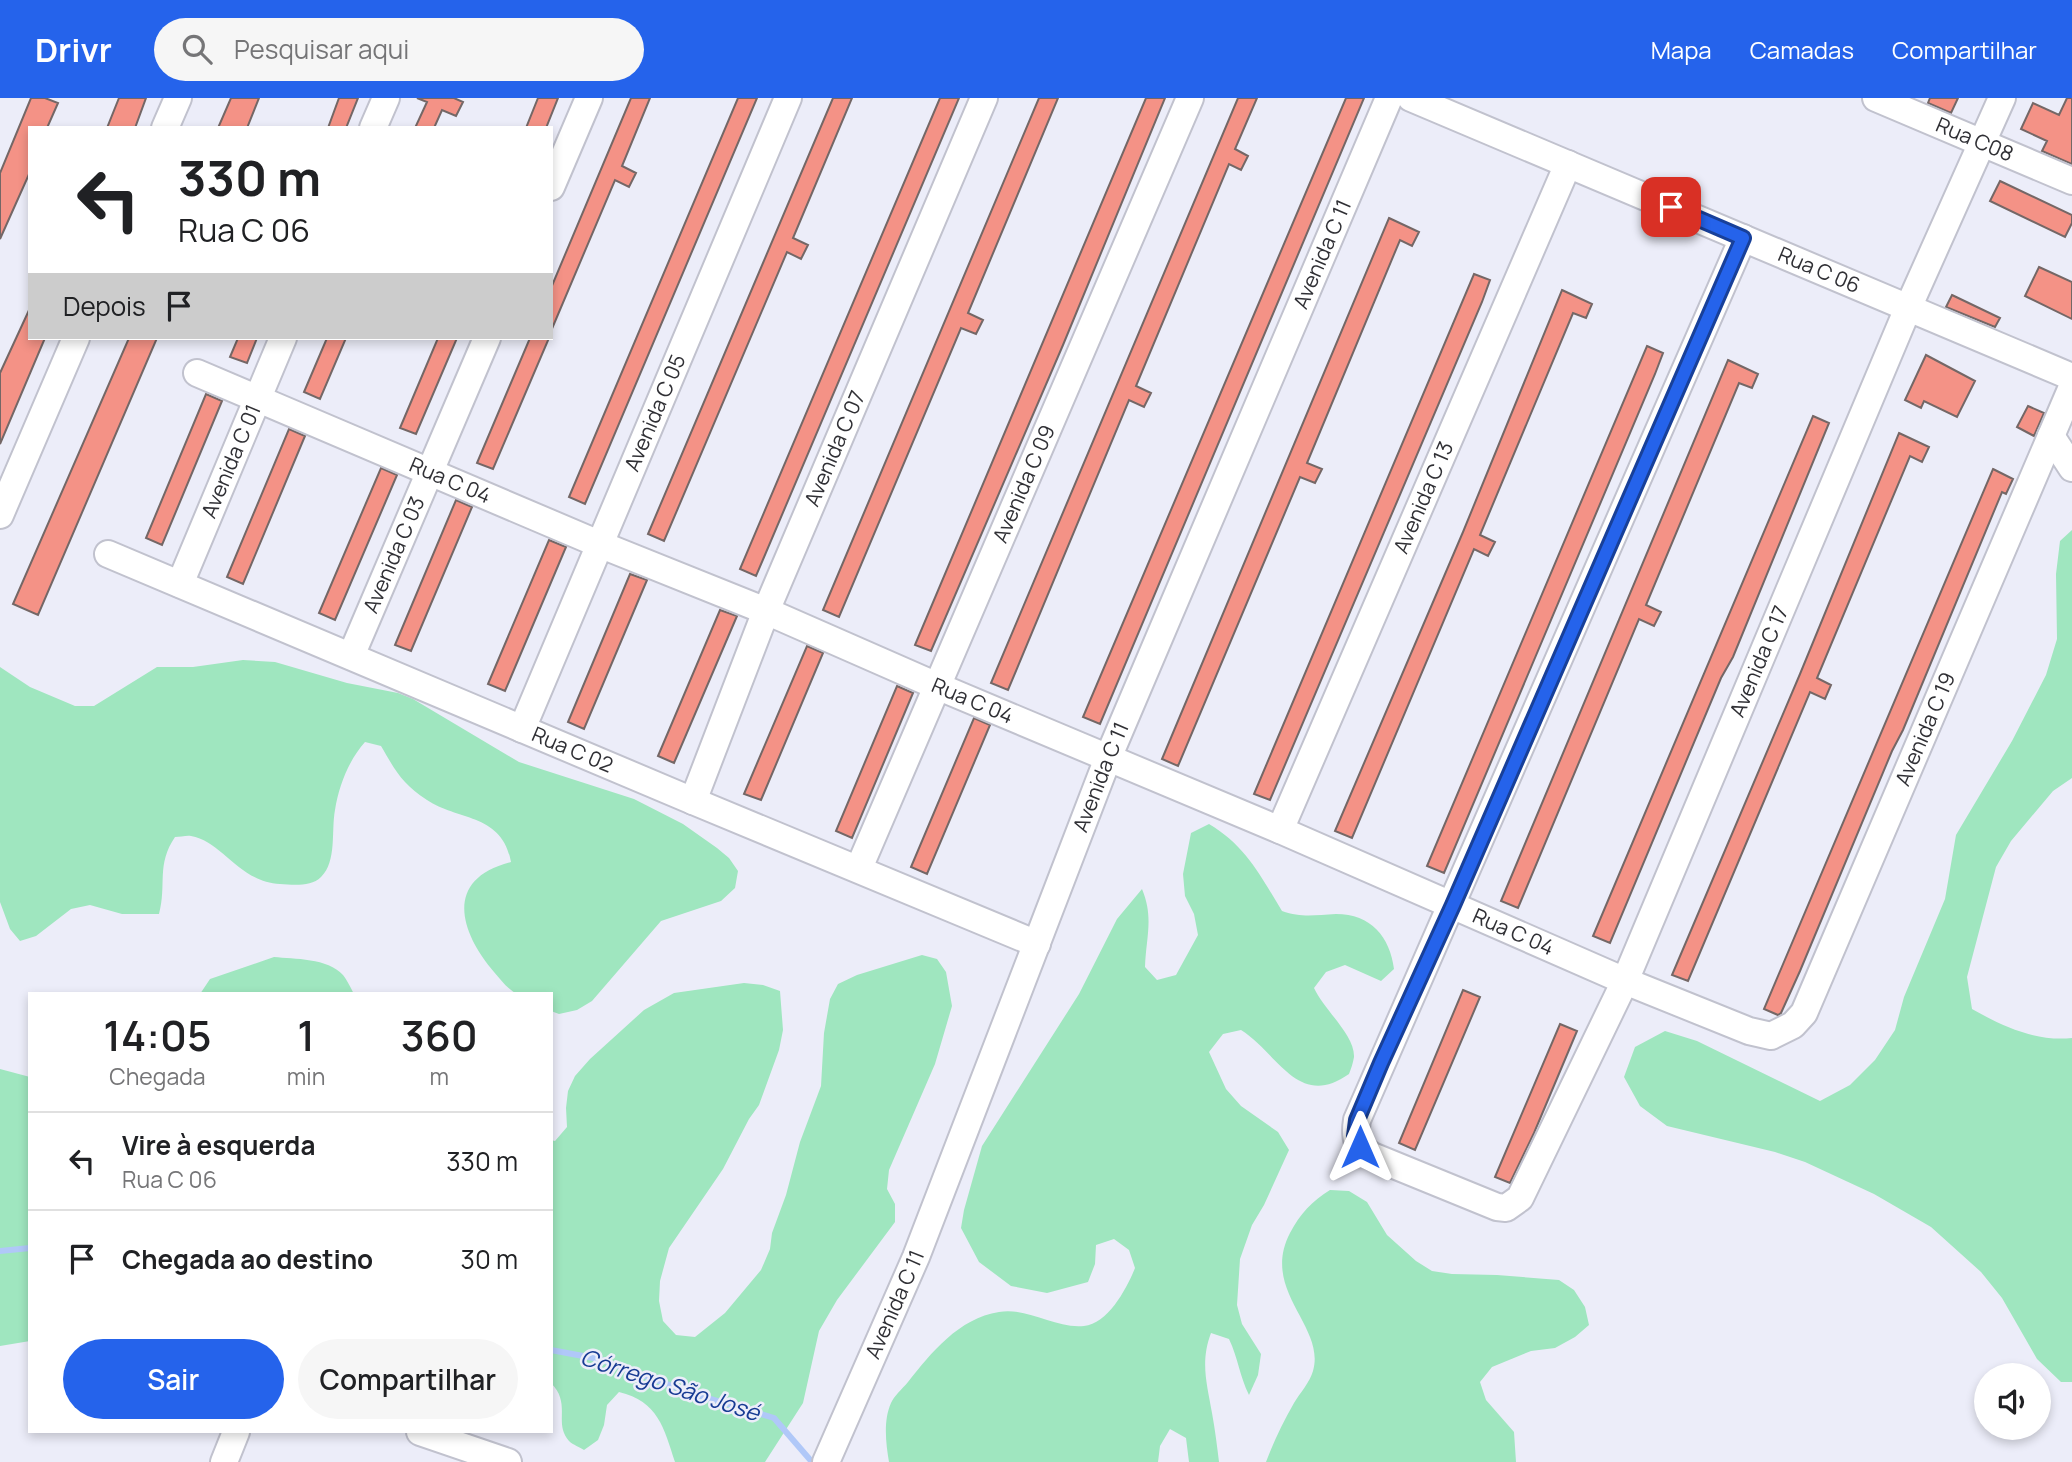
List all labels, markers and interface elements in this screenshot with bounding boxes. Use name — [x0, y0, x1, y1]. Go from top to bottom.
search box — [154, 18, 644, 81]
text: Drivr — [35, 27, 112, 72]
icon: search — [178, 30, 216, 68]
text: Pesquisar aqui — [234, 31, 409, 67]
text: Mapa — [1651, 33, 1712, 66]
text: Camadas — [1750, 33, 1854, 66]
text: Compartilhar — [1892, 33, 2037, 66]
street label: Rua C08 — [1932, 110, 2018, 168]
text: 330 m — [178, 144, 321, 211]
icon: left — [63, 154, 154, 245]
pin — [1641, 177, 1701, 237]
icon: arrive — [1652, 188, 1690, 226]
street label: Avenida C 11 — [1286, 195, 1357, 313]
text: Rua C 06 — [178, 208, 310, 252]
street label: Rua C 06 — [1774, 240, 1865, 299]
icon: arrive — [160, 287, 198, 325]
text: Depois — [63, 288, 146, 324]
street label: Avenida C 05 — [617, 350, 691, 475]
street label: Avenida C 07 — [797, 386, 871, 510]
street label: Avenida C 01 — [194, 400, 267, 522]
street label: Avenida C 09 — [986, 420, 1061, 547]
street label: Avenida C 13 — [1386, 437, 1459, 558]
street label: Rua C 04 — [405, 450, 496, 509]
street label: Avenida C 03 — [356, 492, 431, 617]
street label: Avenida C 17 — [1723, 601, 1794, 721]
street label: Avenida C 19 — [1888, 668, 1961, 790]
street label: Rua C 04 — [928, 670, 1018, 730]
street label: Avenida C 11 — [1066, 718, 1135, 836]
street label: Rua C 02 — [528, 720, 618, 779]
street label: Rua C 04 — [1468, 901, 1559, 961]
text: 14:05 — [103, 1006, 212, 1064]
text: 1 — [297, 1006, 315, 1064]
text: 360 — [401, 1006, 478, 1064]
text: Chegada — [109, 1060, 206, 1092]
text: min — [287, 1060, 325, 1092]
text: m — [429, 1060, 449, 1092]
position arrow — [1323, 1110, 1397, 1184]
text: Vire à esquerda — [122, 1127, 315, 1163]
icon: left — [63, 1142, 101, 1180]
text: 330 m — [446, 1143, 518, 1179]
text: Rua C 06 — [122, 1163, 217, 1195]
icon: arrive — [63, 1240, 101, 1278]
text: Chegada ao destino — [122, 1241, 373, 1277]
text: 30 m — [461, 1241, 518, 1277]
street label: Avenida C 11 — [858, 1246, 930, 1363]
button: Sair — [63, 1339, 284, 1419]
button: Compartilhar — [298, 1339, 518, 1419]
water label: Córrego São José — [577, 1340, 765, 1429]
map controls — [1974, 1363, 2051, 1440]
button: sound — [1974, 1363, 2051, 1440]

